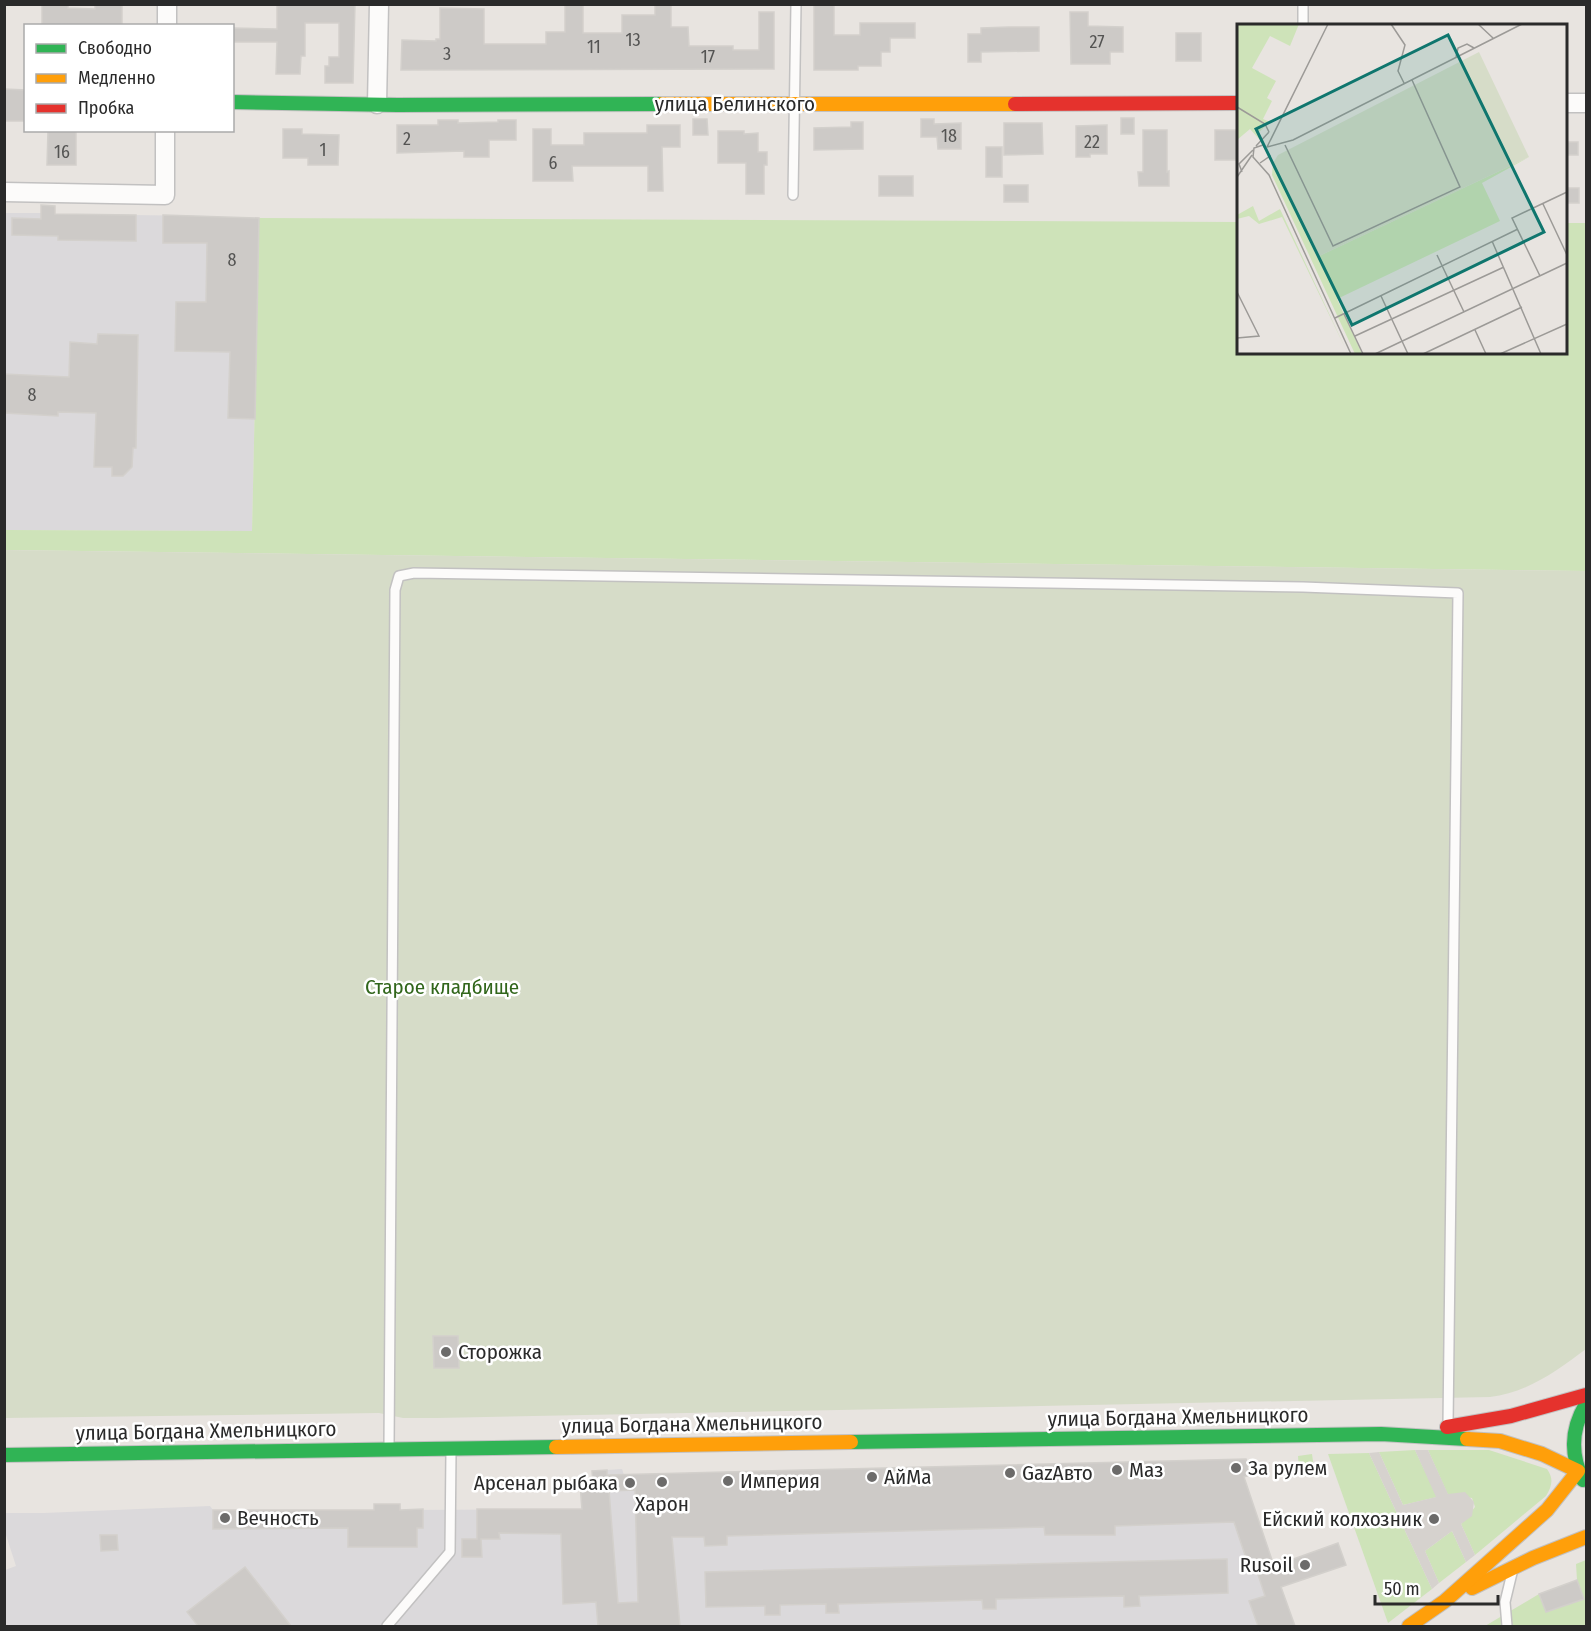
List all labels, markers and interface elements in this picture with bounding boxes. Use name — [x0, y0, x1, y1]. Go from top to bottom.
legend — [24, 24, 234, 132]
inset map — [1237, 24, 1567, 354]
house number: 13 — [625, 29, 641, 51]
house number: 27 — [1089, 31, 1105, 53]
house number: 11 — [587, 36, 601, 58]
text: Свободно — [78, 37, 152, 59]
house number: 3 — [443, 43, 451, 65]
house number: 17 — [701, 46, 715, 68]
text: Медленно — [78, 67, 156, 89]
street label: улица Белинского — [655, 91, 815, 117]
text: Пробка — [78, 97, 134, 119]
house number: 18 — [941, 125, 957, 147]
house number: 2 — [403, 128, 411, 150]
house number: 22 — [1084, 131, 1100, 153]
house number: 1 — [319, 139, 327, 161]
house number: 16 — [54, 141, 70, 163]
house number: 6 — [549, 152, 558, 174]
house number: 8 — [228, 249, 237, 271]
house number: 8 — [28, 384, 37, 406]
park label: Старое кладбище — [365, 974, 519, 1000]
place label: Сторожка — [458, 1339, 542, 1365]
marker: Сторожка — [439, 1345, 453, 1359]
street label: улица Богдана Хмельницкого — [1047, 1402, 1309, 1432]
street label: улица Богдана Хмельницкого — [561, 1409, 823, 1439]
street label: улица Богдана Хмельницкого — [75, 1416, 337, 1446]
place label: За рулем — [1248, 1455, 1327, 1481]
place label: Маз — [1129, 1457, 1164, 1483]
place label: GazАвто — [1022, 1460, 1093, 1486]
marker: За рулем — [1229, 1461, 1243, 1475]
marker: Маз — [1110, 1463, 1124, 1477]
place label: АйМа — [884, 1464, 932, 1490]
marker: GazАвто — [1003, 1466, 1017, 1480]
place label: Империя — [740, 1468, 820, 1494]
place label: Арсенал рыбака — [474, 1470, 618, 1496]
marker: АйМа — [865, 1470, 879, 1484]
marker: Империя — [721, 1474, 735, 1488]
marker: Харон — [655, 1475, 669, 1489]
marker: Арсенал рыбака — [623, 1476, 637, 1490]
place label: Харон — [635, 1491, 689, 1517]
place label: Вечность — [237, 1505, 319, 1531]
place label: Ейский колхозник — [1262, 1506, 1422, 1532]
marker: Вечность — [218, 1511, 232, 1525]
marker: Ейский колхозник — [1427, 1512, 1441, 1526]
place label: Rusoil — [1240, 1552, 1293, 1578]
marker: Rusoil — [1298, 1558, 1312, 1572]
scale bar — [1375, 1568, 1498, 1606]
text: 50 m — [1384, 1578, 1420, 1600]

